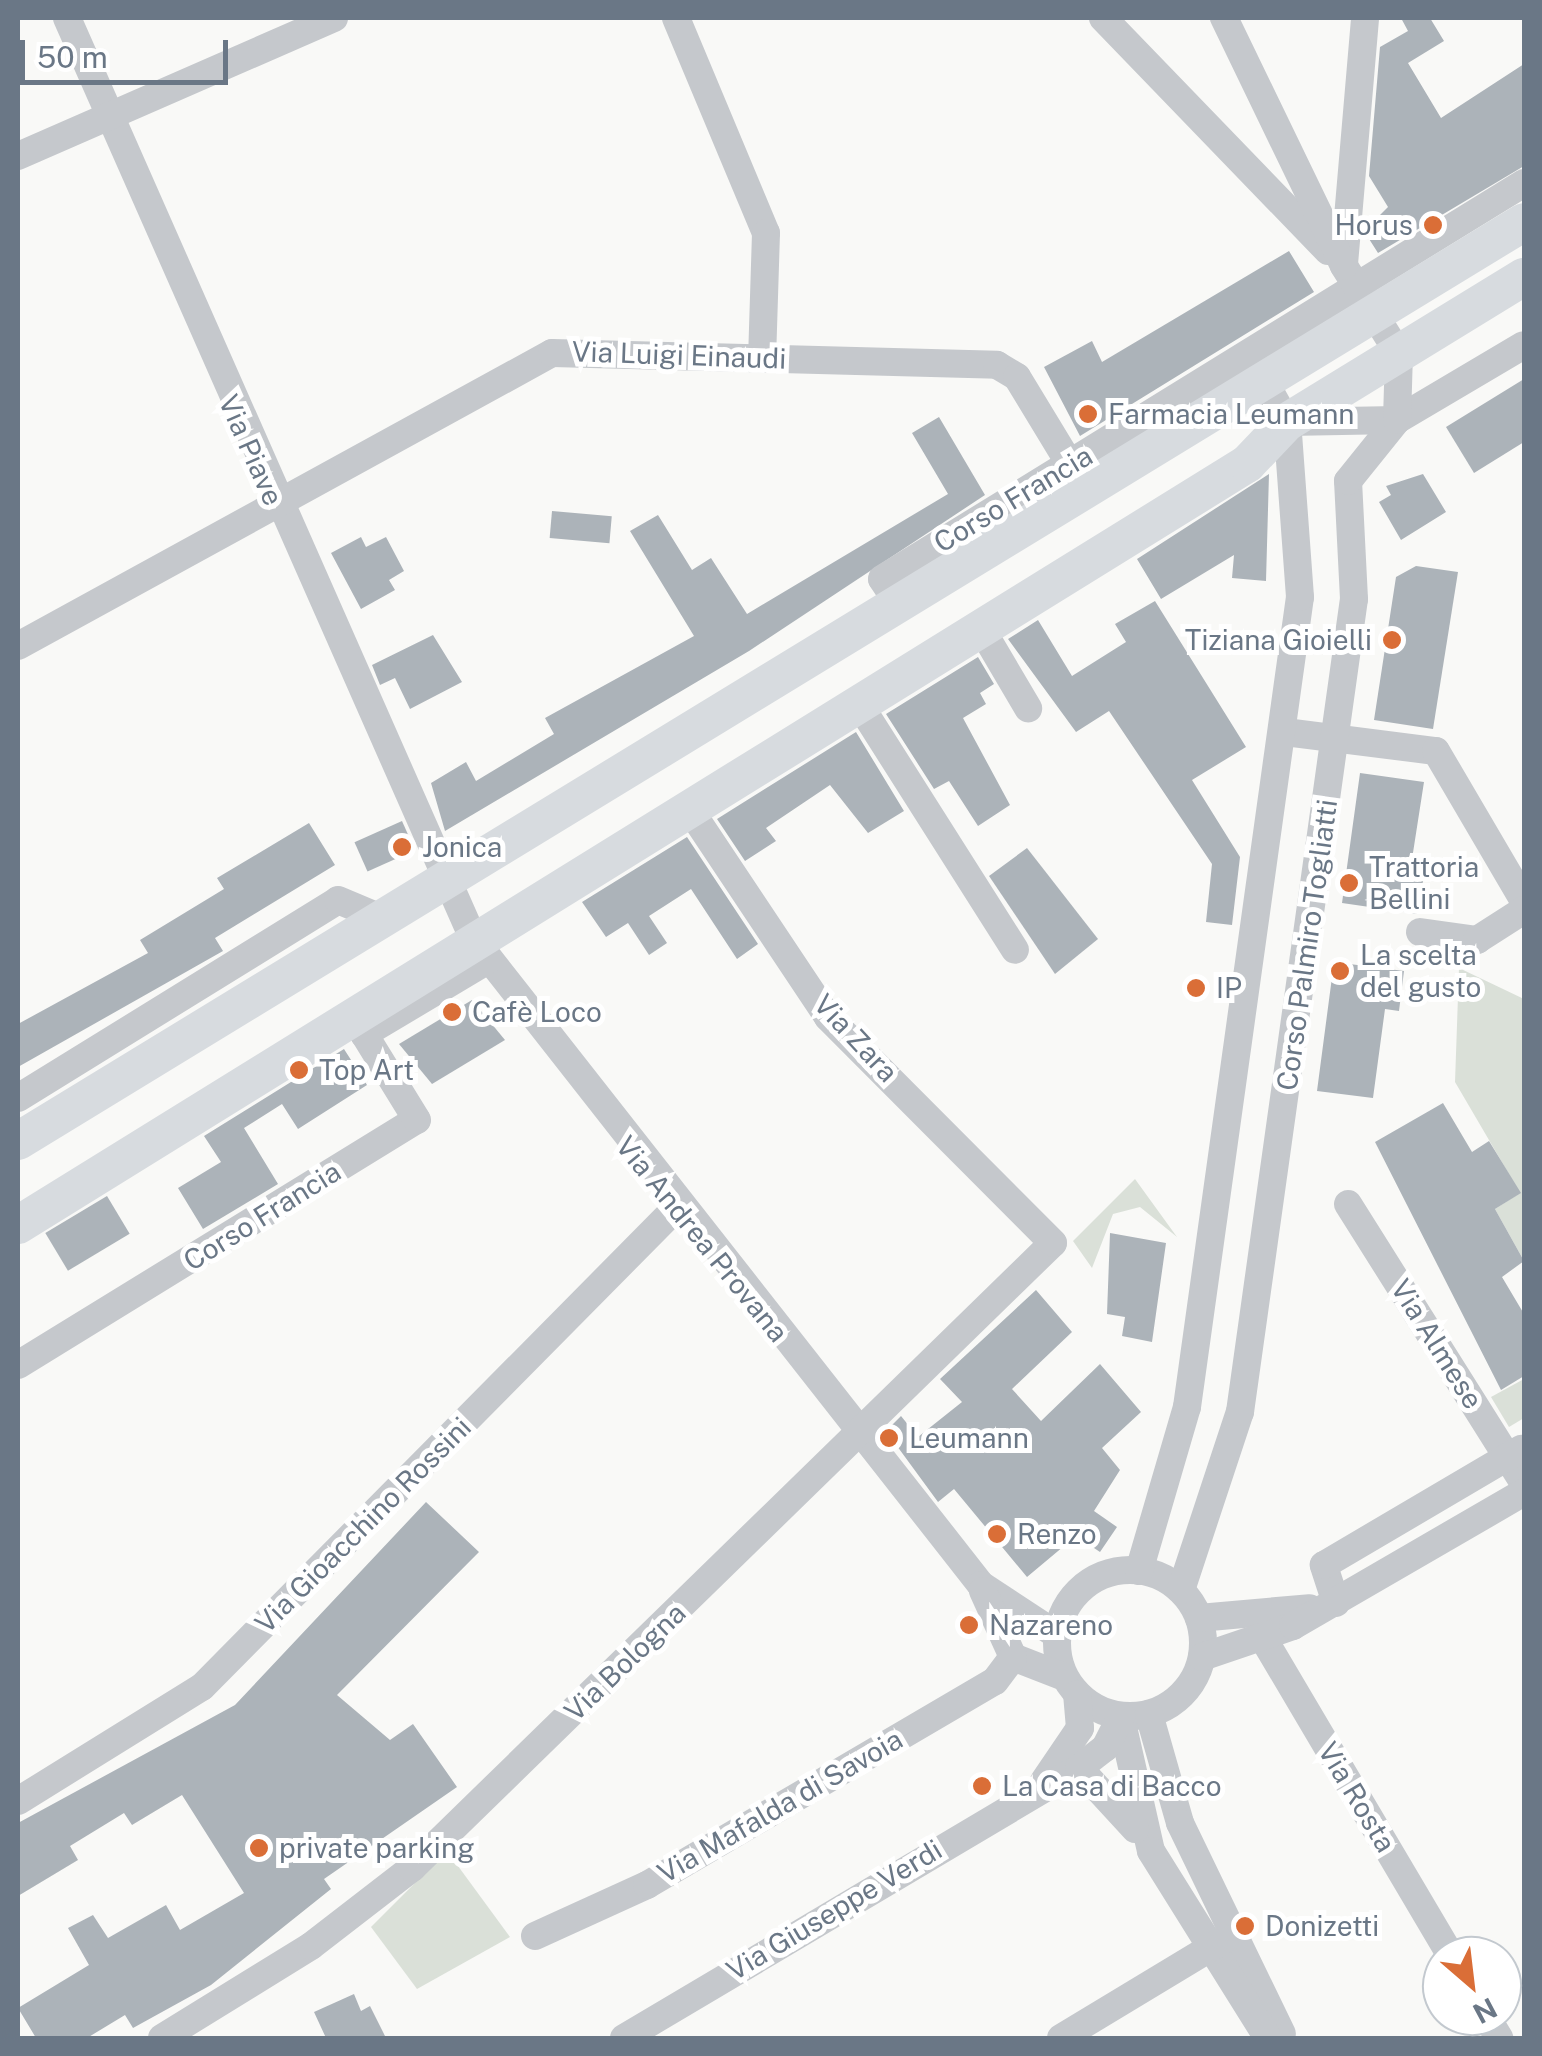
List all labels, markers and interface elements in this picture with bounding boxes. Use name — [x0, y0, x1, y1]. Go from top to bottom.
scale bar — [25, 20, 232, 82]
text: 50 m — [37, 39, 108, 75]
place label: Horus — [1335, 208, 1413, 242]
marker: Horus — [1422, 214, 1444, 236]
street label: Via Luigi Einaudi — [571, 334, 787, 376]
street label: Via Piave — [212, 389, 290, 511]
place label: Farmacia Leumann — [1108, 397, 1355, 431]
marker: Farmacia Leumann — [1077, 403, 1099, 425]
street label: Corso Francia — [928, 439, 1098, 559]
place label: Tiziana Gioielli — [1185, 623, 1372, 657]
marker: Tiziana Gioielli — [1381, 629, 1403, 651]
street label: Corso Palmiro Togliatti — [1270, 797, 1344, 1093]
place label: Jonica — [422, 830, 502, 864]
marker: Jonica — [391, 836, 413, 858]
place label: Trattoria Bellini — [1369, 850, 1479, 916]
marker: Trattoria Bellini — [1338, 872, 1360, 894]
place label: La scelta del gusto — [1360, 938, 1481, 1004]
marker: La scelta del gusto — [1329, 960, 1351, 982]
place label: IP — [1216, 971, 1242, 1005]
marker: IP — [1185, 977, 1207, 999]
street label: Via Zara — [807, 987, 905, 1089]
place label: Cafè Loco — [472, 995, 602, 1029]
marker: Cafè Loco — [441, 1001, 463, 1023]
place label: Top Art — [319, 1053, 414, 1087]
marker: Top Art — [288, 1059, 310, 1081]
street label: Via Andrea Provana — [609, 1129, 795, 1349]
street label: Corso Francia — [177, 1154, 347, 1278]
street label: Via Almese — [1384, 1273, 1490, 1415]
street label: Via Gioacchino Rossini — [248, 1410, 478, 1640]
place label: Leumann — [909, 1421, 1029, 1455]
marker: Leumann — [878, 1427, 900, 1449]
place label: Renzo — [1017, 1517, 1097, 1551]
marker: Renzo — [986, 1523, 1008, 1545]
street label: Via Bologna — [557, 1596, 693, 1728]
place label: Nazareno — [989, 1608, 1113, 1642]
marker: Nazareno — [958, 1614, 980, 1636]
street label: Via Mafalda di Savoia — [651, 1722, 909, 1890]
street label: Via Rosta — [1311, 1736, 1403, 1858]
place label: La Casa di Bacco — [1002, 1769, 1222, 1803]
marker: La Casa di Bacco — [971, 1775, 993, 1797]
place label: private parking — [279, 1831, 475, 1865]
street label: Via Giuseppe Verdi — [720, 1832, 948, 1988]
marker: private parking — [248, 1837, 270, 1859]
place label: Donizetti — [1265, 1909, 1379, 1943]
marker: Donizetti — [1234, 1915, 1256, 1937]
north arrow — [1422, 1936, 1522, 2036]
text: N — [1468, 1991, 1503, 2031]

